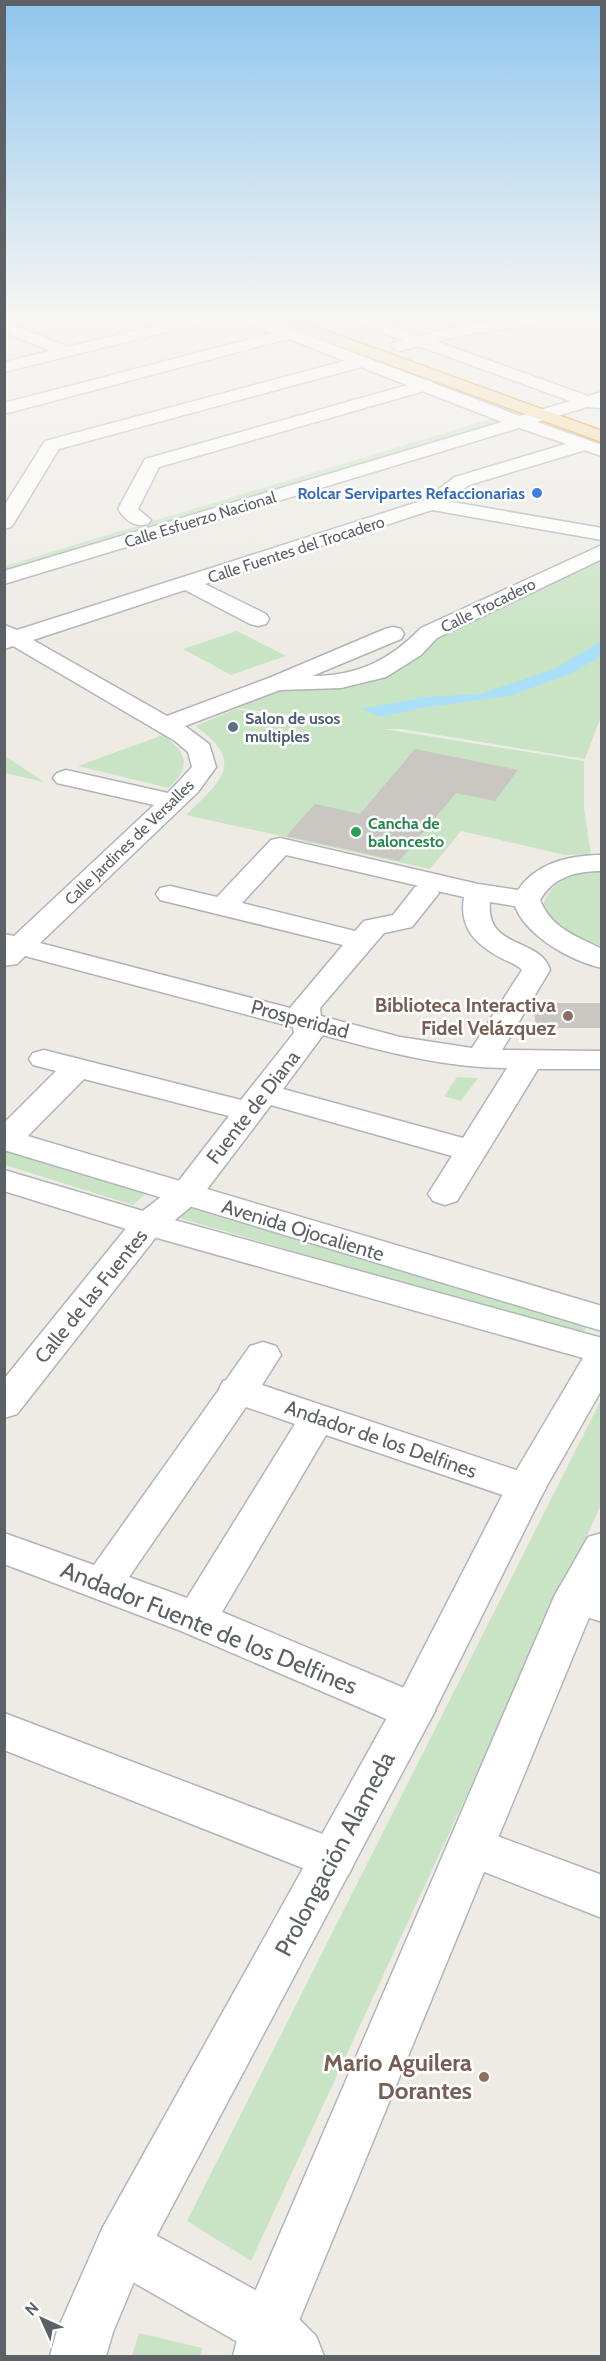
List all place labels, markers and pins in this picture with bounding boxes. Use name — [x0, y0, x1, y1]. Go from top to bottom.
place label: Rolcar Servipartes Refaccionarias — [297, 484, 525, 503]
marker: Rolcar Servipartes Refaccionarias — [530, 486, 544, 500]
place label: Salon de usos multiples — [245, 709, 341, 746]
marker: Salon de usos multiples — [226, 720, 240, 734]
place label: Cancha de baloncesto — [368, 814, 444, 851]
marker: Cancha de baloncesto — [349, 825, 363, 839]
place label: Biblioteca Interactiva Fidel Velázquez — [375, 993, 557, 1040]
marker: Biblioteca Interactiva Fidel Velázquez — [561, 1009, 575, 1023]
place label: Mario Aguilera Dorantes — [323, 2048, 472, 2105]
marker: Mario Aguilera Dorantes — [477, 2070, 491, 2084]

